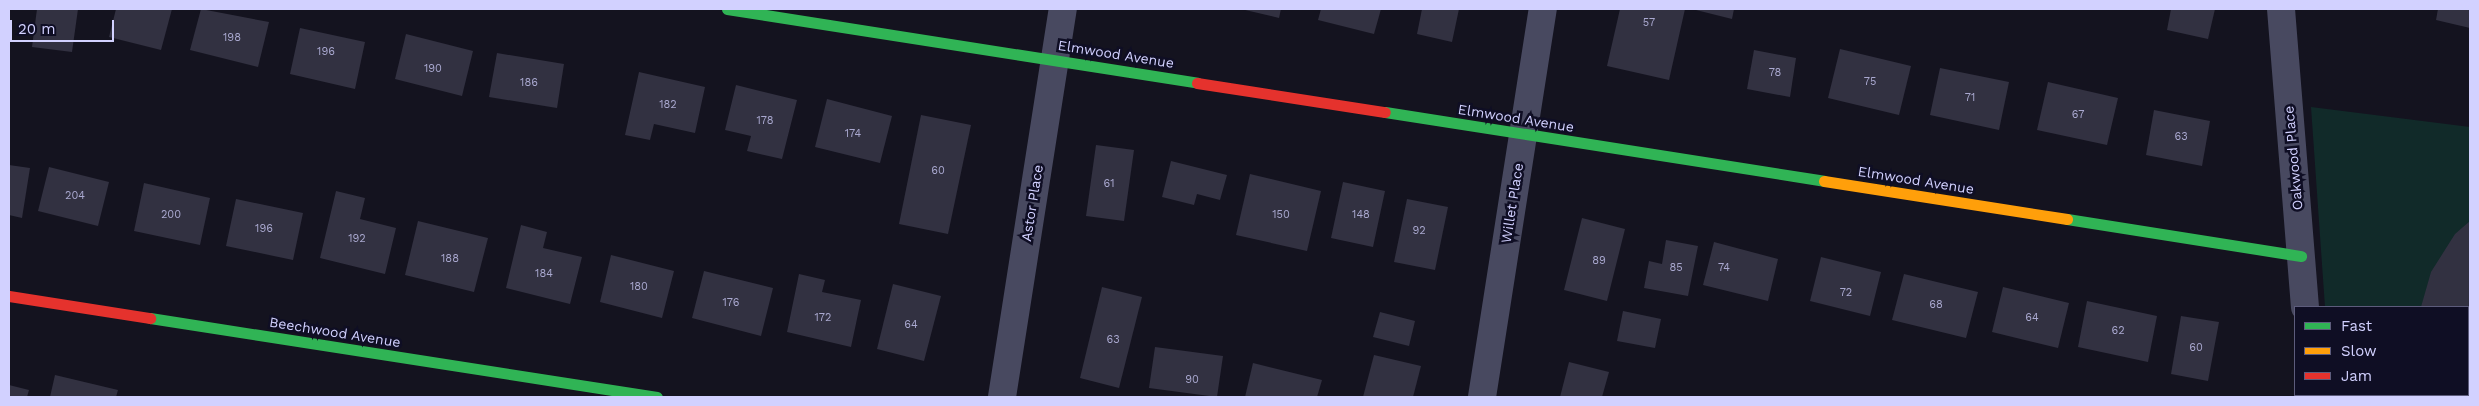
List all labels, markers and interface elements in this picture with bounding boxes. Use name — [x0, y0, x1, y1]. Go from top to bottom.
scale bar — [12, 10, 116, 42]
house number: 57 — [1643, 16, 1655, 30]
text: 20 m — [18, 20, 56, 38]
house number: 198 — [223, 31, 241, 45]
street label: Elmwood Avenue — [1057, 36, 1175, 72]
house number: 196 — [317, 45, 335, 59]
house number: 190 — [424, 62, 442, 76]
house number: 78 — [1769, 66, 1781, 80]
house number: 75 — [1864, 75, 1876, 89]
house number: 186 — [520, 76, 538, 90]
house number: 71 — [1965, 91, 1975, 105]
house number: 182 — [659, 98, 677, 112]
street label: Elmwood Avenue — [1457, 100, 1575, 136]
street label: Oakwood Place — [2280, 105, 2306, 211]
house number: 67 — [2072, 108, 2084, 122]
house number: 178 — [756, 114, 774, 128]
house number: 174 — [845, 127, 861, 141]
house number: 63 — [2174, 130, 2188, 144]
street label: Willet Place — [1497, 162, 1527, 244]
street label: Elmwood Avenue — [1857, 162, 1975, 198]
street label: Astor Place — [1018, 163, 1046, 243]
house number: 60 — [931, 164, 945, 178]
house number: 61 — [1104, 177, 1114, 191]
house number: 204 — [65, 189, 85, 203]
house number: 200 — [161, 208, 181, 222]
house number: 150 — [1272, 208, 1290, 222]
house number: 148 — [1352, 208, 1370, 222]
house number: 196 — [255, 222, 273, 236]
house number: 92 — [1412, 224, 1426, 238]
house number: 192 — [348, 232, 366, 246]
house number: 188 — [441, 252, 459, 266]
house number: 89 — [1592, 254, 1606, 268]
house number: 85 — [1669, 261, 1683, 275]
house number: 74 — [1718, 261, 1730, 275]
house number: 184 — [535, 267, 553, 281]
house number: 180 — [630, 280, 648, 294]
house number: 72 — [1840, 286, 1852, 300]
house number: 176 — [723, 296, 739, 310]
house number: 68 — [1929, 298, 1943, 312]
legend — [2294, 306, 2469, 396]
house number: 172 — [815, 311, 831, 325]
house number: 64 — [2025, 311, 2039, 325]
street label: Beechwood Avenue — [268, 313, 402, 351]
text: Fast — [2341, 317, 2372, 335]
house number: 64 — [904, 318, 918, 332]
house number: 62 — [2111, 324, 2125, 338]
house number: 63 — [1106, 333, 1120, 347]
house number: 60 — [2189, 341, 2203, 355]
text: Slow — [2341, 342, 2377, 360]
text: Jam — [2341, 367, 2372, 385]
house number: 90 — [1185, 373, 1199, 387]

